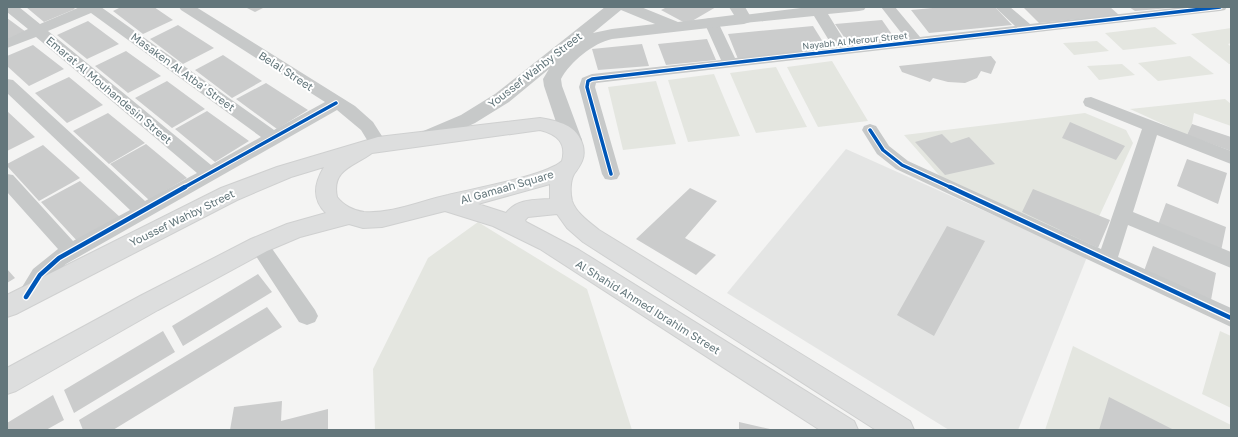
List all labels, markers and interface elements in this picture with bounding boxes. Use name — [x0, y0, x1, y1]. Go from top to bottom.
street label: Youssef Wahby Street — [485, 29, 584, 110]
street label: Nayabh Al Merour Street — [802, 29, 908, 51]
street label: Masaken Al Atba' Street — [129, 30, 238, 114]
street label: Emarat Al Mouhandesin Street — [44, 33, 175, 146]
street label: Belal Street — [257, 48, 316, 93]
street label: Al Gamaah Square — [459, 167, 555, 206]
street label: Youssef Wahby Street — [127, 186, 236, 249]
street label: Al Shahid Ahmed Ibrahim Street — [574, 257, 723, 357]

